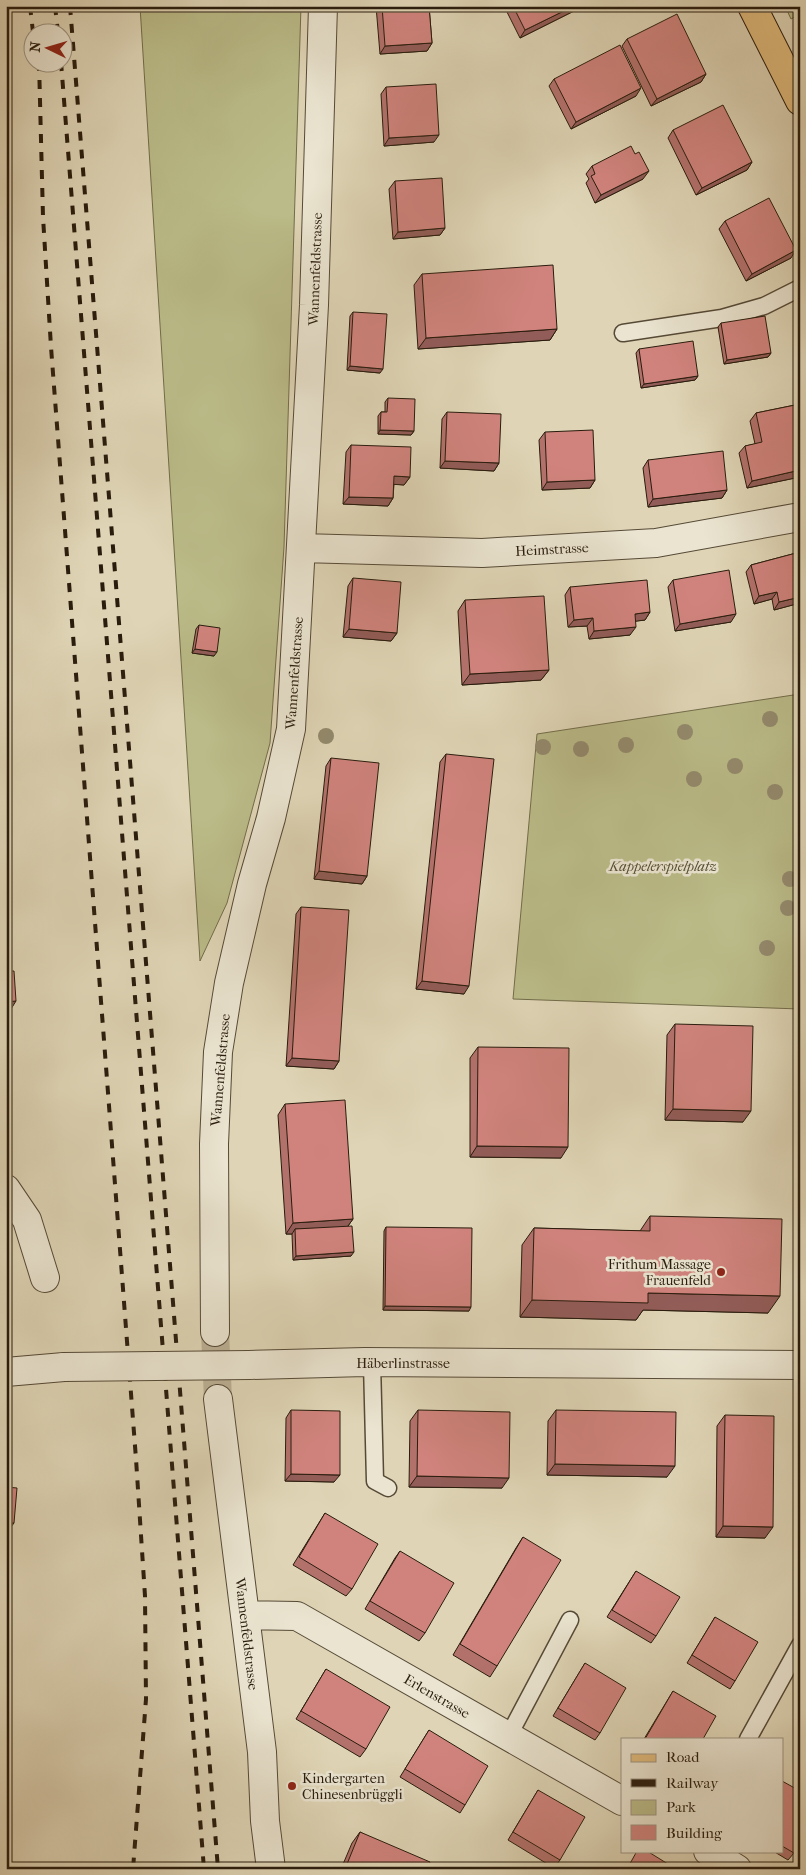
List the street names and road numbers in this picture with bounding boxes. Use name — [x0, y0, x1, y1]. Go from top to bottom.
street label: Wannenfeldstrasse — [305, 212, 326, 327]
street label: Heimstrasse — [515, 539, 589, 560]
street label: Wannenfeldstrasse — [282, 616, 307, 731]
street label: Wannenfeldstrasse — [207, 1013, 234, 1128]
street label: Häberlinstrasse — [356, 1355, 450, 1372]
street label: Wannenfeldstrasse — [231, 1576, 262, 1691]
street label: Erlenstrasse — [401, 1671, 473, 1722]

